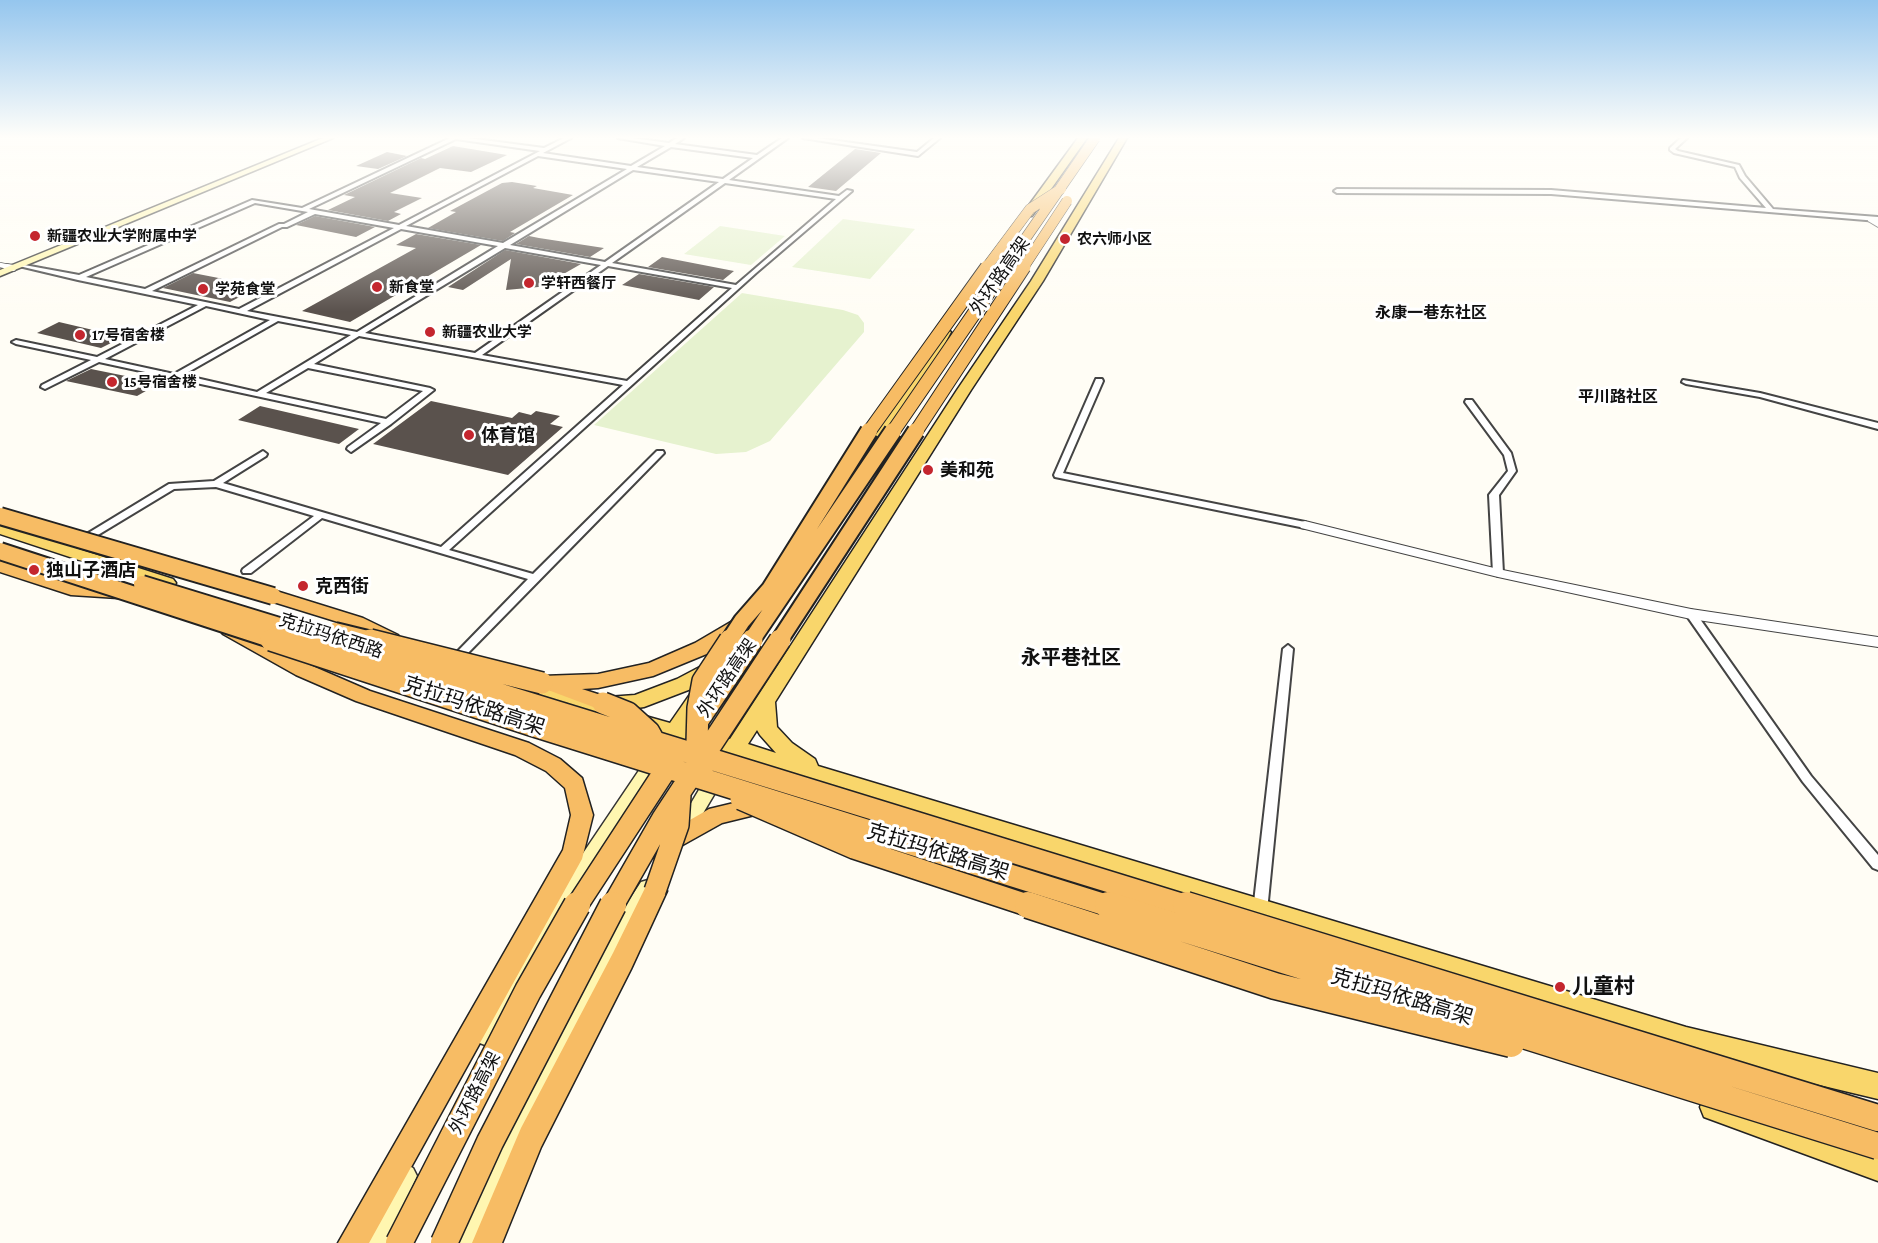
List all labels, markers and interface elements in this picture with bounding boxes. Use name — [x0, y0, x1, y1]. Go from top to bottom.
place label: 新疆农业大学附属中学 — [47, 227, 197, 245]
marker: 新疆农业大学附属中学 — [28, 229, 42, 243]
place label: 农六师小区 — [1077, 230, 1152, 248]
marker: 农六师小区 — [1058, 232, 1072, 246]
street label: 外环路高架 — [965, 233, 1035, 319]
place label: 学轩西餐厅 — [541, 274, 616, 292]
marker: 学轩西餐厅 — [522, 276, 536, 290]
place label: 新食堂 — [389, 278, 434, 296]
place label: 学苑食堂 — [215, 280, 275, 298]
marker: 新食堂 — [370, 280, 384, 294]
marker: 学苑食堂 — [196, 282, 210, 296]
district label: 永康一巷东社区 — [1375, 303, 1487, 323]
place label: 新疆农业大学 — [442, 323, 532, 341]
marker: 新疆农业大学 — [423, 325, 437, 339]
place label: 17号宿舍楼 — [92, 326, 165, 344]
marker: 17号宿舍楼 — [73, 328, 87, 342]
place label: 15号宿舍楼 — [124, 373, 197, 391]
marker: 15号宿舍楼 — [105, 375, 119, 389]
district label: 平川路社区 — [1578, 387, 1658, 407]
place label: 体育馆 — [481, 424, 535, 446]
marker: 体育馆 — [462, 428, 476, 442]
place label: 美和苑 — [940, 459, 994, 481]
marker: 美和苑 — [921, 463, 935, 477]
place label: 独山子酒店 — [46, 559, 136, 581]
marker: 独山子酒店 — [27, 563, 41, 577]
place label: 克西街 — [315, 575, 369, 597]
marker: 克西街 — [296, 579, 310, 593]
street label: 克拉玛依西路 — [276, 609, 386, 663]
street label: 外环路高架 — [693, 635, 761, 721]
district label: 永平巷社区 — [1021, 646, 1121, 670]
street label: 克拉玛依路高架 — [400, 671, 548, 741]
street label: 克拉玛依路高架 — [864, 818, 1012, 886]
street label: 克拉玛依路高架 — [1328, 963, 1476, 1031]
place label: 儿童村 — [1572, 974, 1635, 1000]
marker: 儿童村 — [1553, 980, 1567, 994]
street label: 外环路高架 — [445, 1048, 505, 1138]

